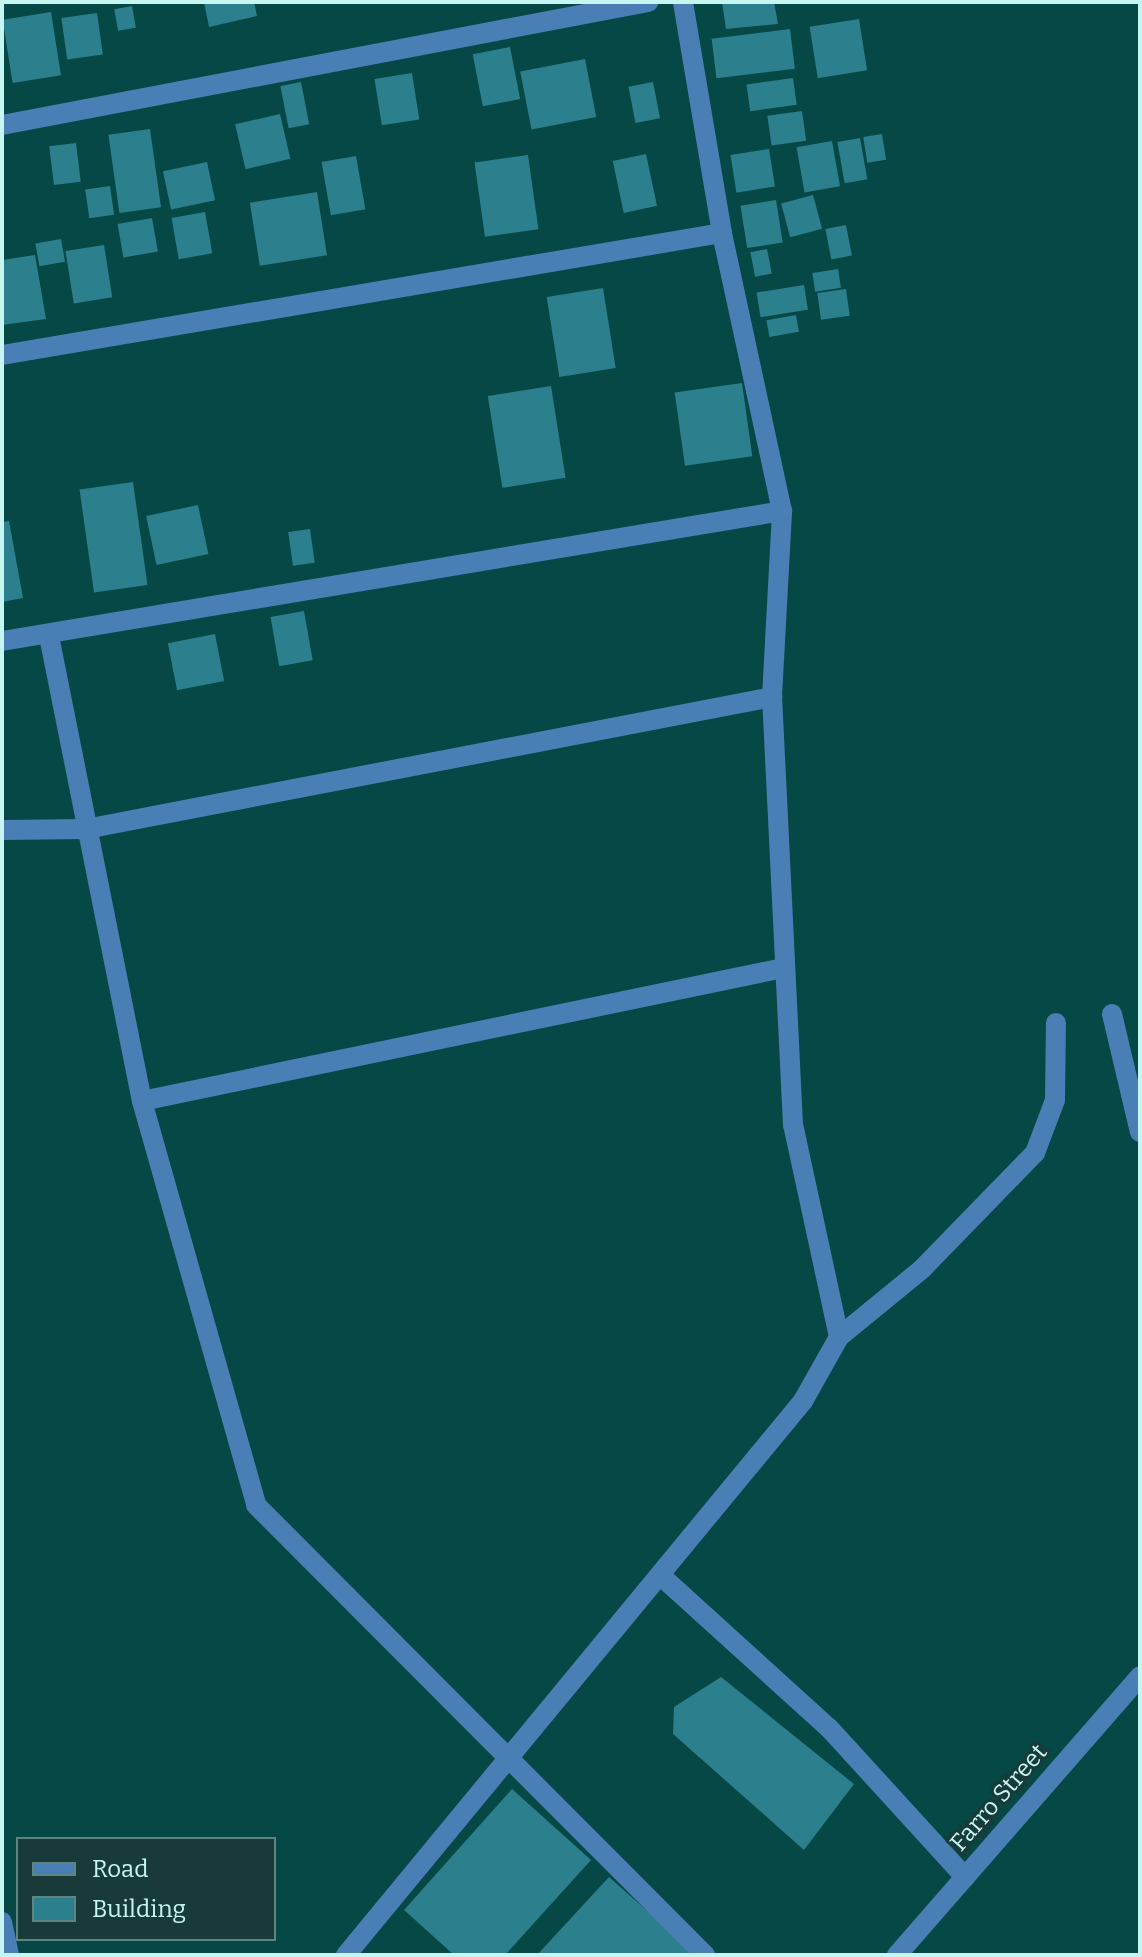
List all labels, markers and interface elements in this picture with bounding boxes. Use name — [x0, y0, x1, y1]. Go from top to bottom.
street label: Farro Street — [945, 1739, 1053, 1857]
legend — [16, 1837, 276, 1941]
text: Road — [92, 1855, 148, 1883]
text: Building — [92, 1895, 186, 1923]

